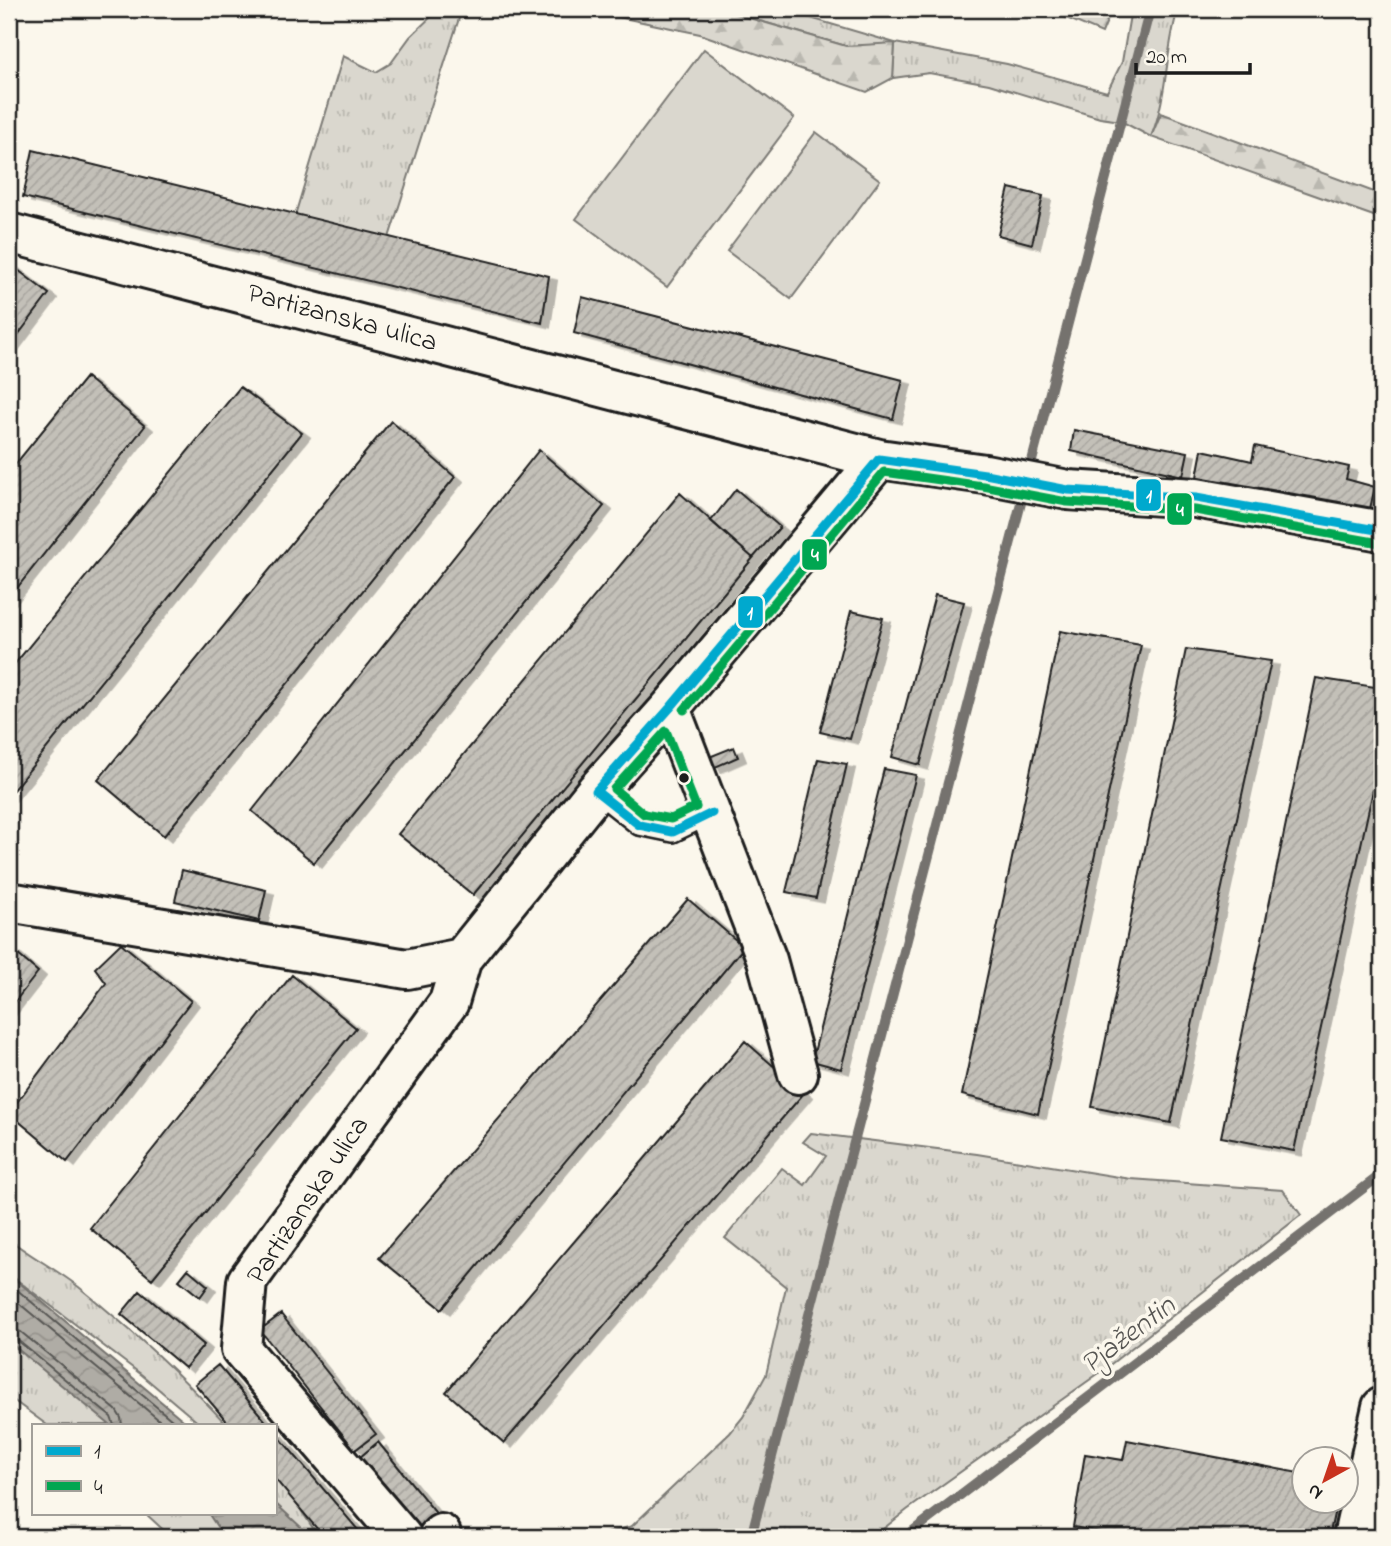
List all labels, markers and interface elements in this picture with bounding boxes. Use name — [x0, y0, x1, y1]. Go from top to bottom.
scale bar — [1136, 32, 1249, 76]
text: 20 m — [1146, 43, 1187, 73]
street label: Partizanska ulica — [242, 274, 442, 364]
line badge: 1 — [1135, 478, 1162, 512]
text: 1 — [1146, 484, 1152, 511]
line badge: 4 — [1166, 492, 1193, 526]
text: 4 — [1176, 498, 1184, 525]
line badge: 4 — [801, 538, 828, 571]
text: 4 — [811, 543, 819, 570]
line badge: 1 — [737, 595, 764, 629]
text: 1 — [747, 601, 753, 628]
unlabelled marker — [677, 771, 691, 785]
street label: Partizanska ulica — [237, 1109, 381, 1293]
water label: Pjažentin — [1072, 1285, 1187, 1386]
legend — [32, 1424, 276, 1514]
text: 1 — [94, 1438, 101, 1468]
north arrow — [1290, 1444, 1360, 1514]
text: 4 — [94, 1474, 103, 1504]
text: N — [1302, 1477, 1329, 1506]

